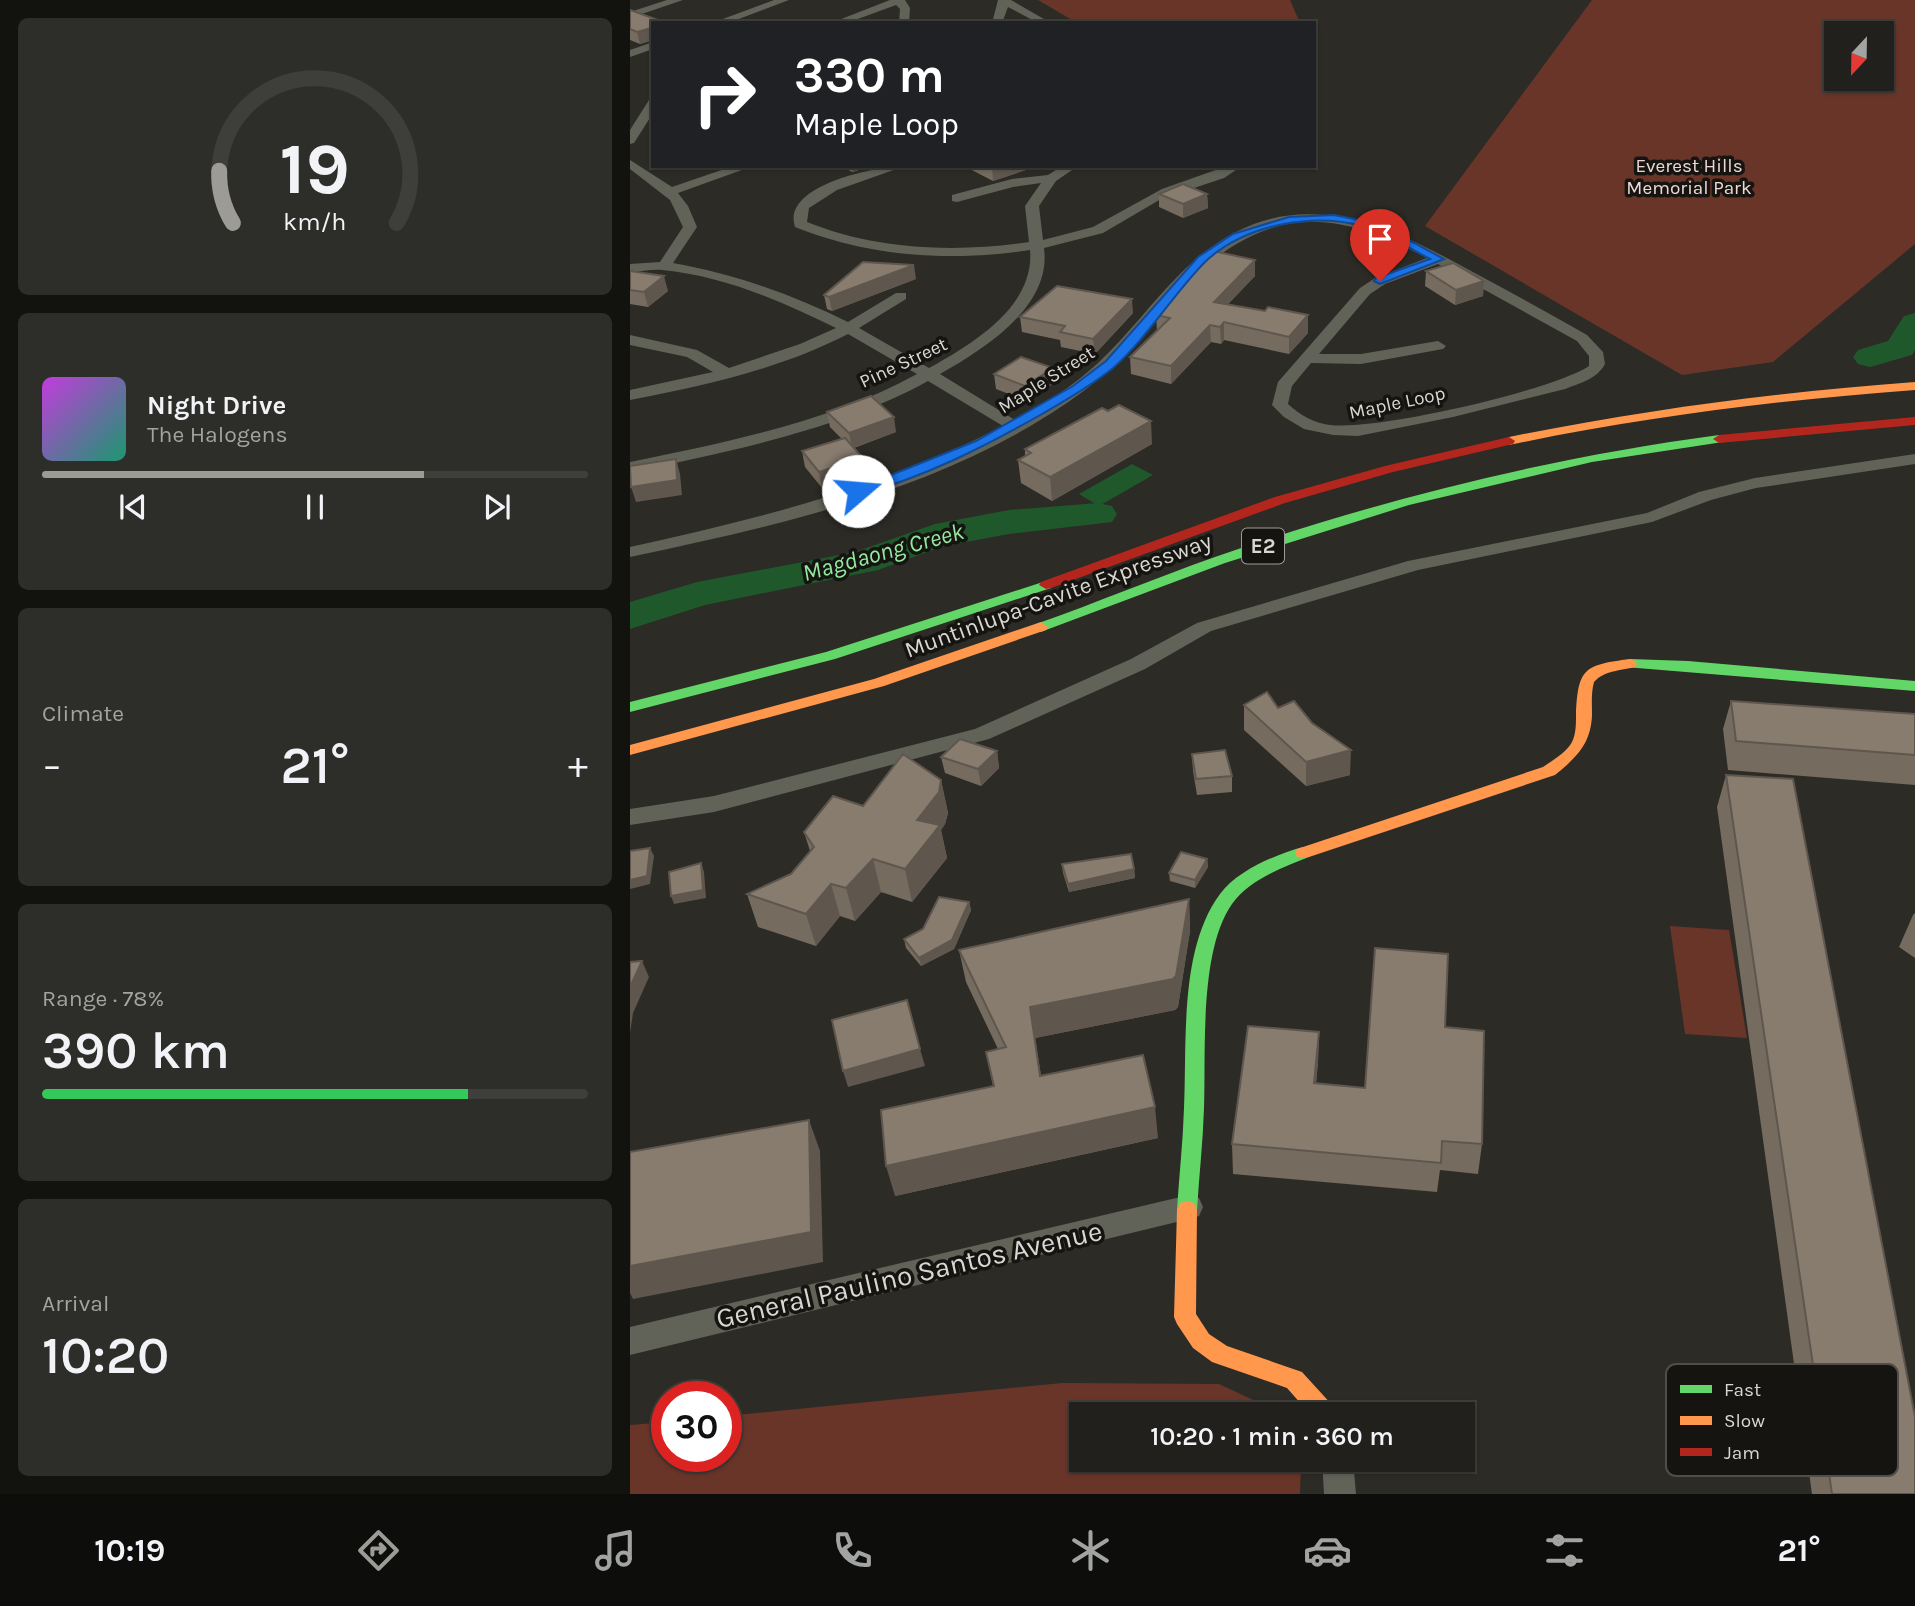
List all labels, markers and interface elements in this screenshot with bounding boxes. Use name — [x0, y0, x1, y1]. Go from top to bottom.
north arrow — [1824, 21, 1894, 91]
map controls — [1824, 21, 1894, 91]
text: 330 m — [794, 47, 945, 104]
icon: right — [679, 49, 770, 140]
text: Maple Loop — [794, 106, 959, 143]
text: 19 — [280, 126, 350, 211]
park label: Everest Hills Memorial Park — [1626, 155, 1752, 199]
text: km/h — [283, 206, 347, 235]
pin — [1350, 209, 1410, 281]
icon: arrive — [1361, 220, 1399, 258]
street label: Pine Street — [856, 333, 951, 393]
street label: Maple Street — [994, 342, 1099, 418]
street label: Maple Loop — [1347, 382, 1447, 424]
text: Night Drive — [147, 390, 286, 421]
text: The Halogens — [147, 421, 287, 448]
position arrow — [821, 454, 895, 528]
icon: previous — [114, 488, 152, 526]
icon: pause — [296, 488, 334, 526]
icon: next — [478, 488, 516, 526]
water label: Magdaong Creek — [799, 517, 967, 587]
street label: Muntinlupa-Cavite Expressway — [901, 527, 1216, 664]
road number: E2 — [1242, 528, 1284, 564]
text: Climate — [42, 700, 124, 727]
text: 21° — [281, 735, 349, 796]
text: − — [42, 743, 62, 788]
text: + — [568, 743, 588, 788]
text: Range · 78% — [42, 985, 164, 1012]
text: 390 km — [42, 1020, 230, 1081]
street label: General Paulino Santos Avenue — [713, 1214, 1105, 1335]
text: Arrival — [42, 1290, 109, 1317]
text: 10:20 — [42, 1325, 169, 1386]
legend — [1666, 1364, 1898, 1476]
text: Fast — [1724, 1379, 1761, 1401]
speed limit sign: 30 — [651, 1381, 742, 1472]
text: Slow — [1724, 1410, 1765, 1432]
text: 10:20 · 1 min · 360 m — [1150, 1421, 1394, 1452]
text: Jam — [1724, 1442, 1760, 1464]
icon: directions — [354, 1526, 403, 1575]
icon: music — [591, 1526, 640, 1575]
icon: phone — [828, 1526, 877, 1575]
icon: climate — [1066, 1526, 1115, 1575]
icon: car — [1303, 1526, 1352, 1575]
icon: filters — [1540, 1526, 1589, 1575]
text: 10:19 — [94, 1532, 165, 1569]
text: 21° — [1778, 1532, 1821, 1569]

